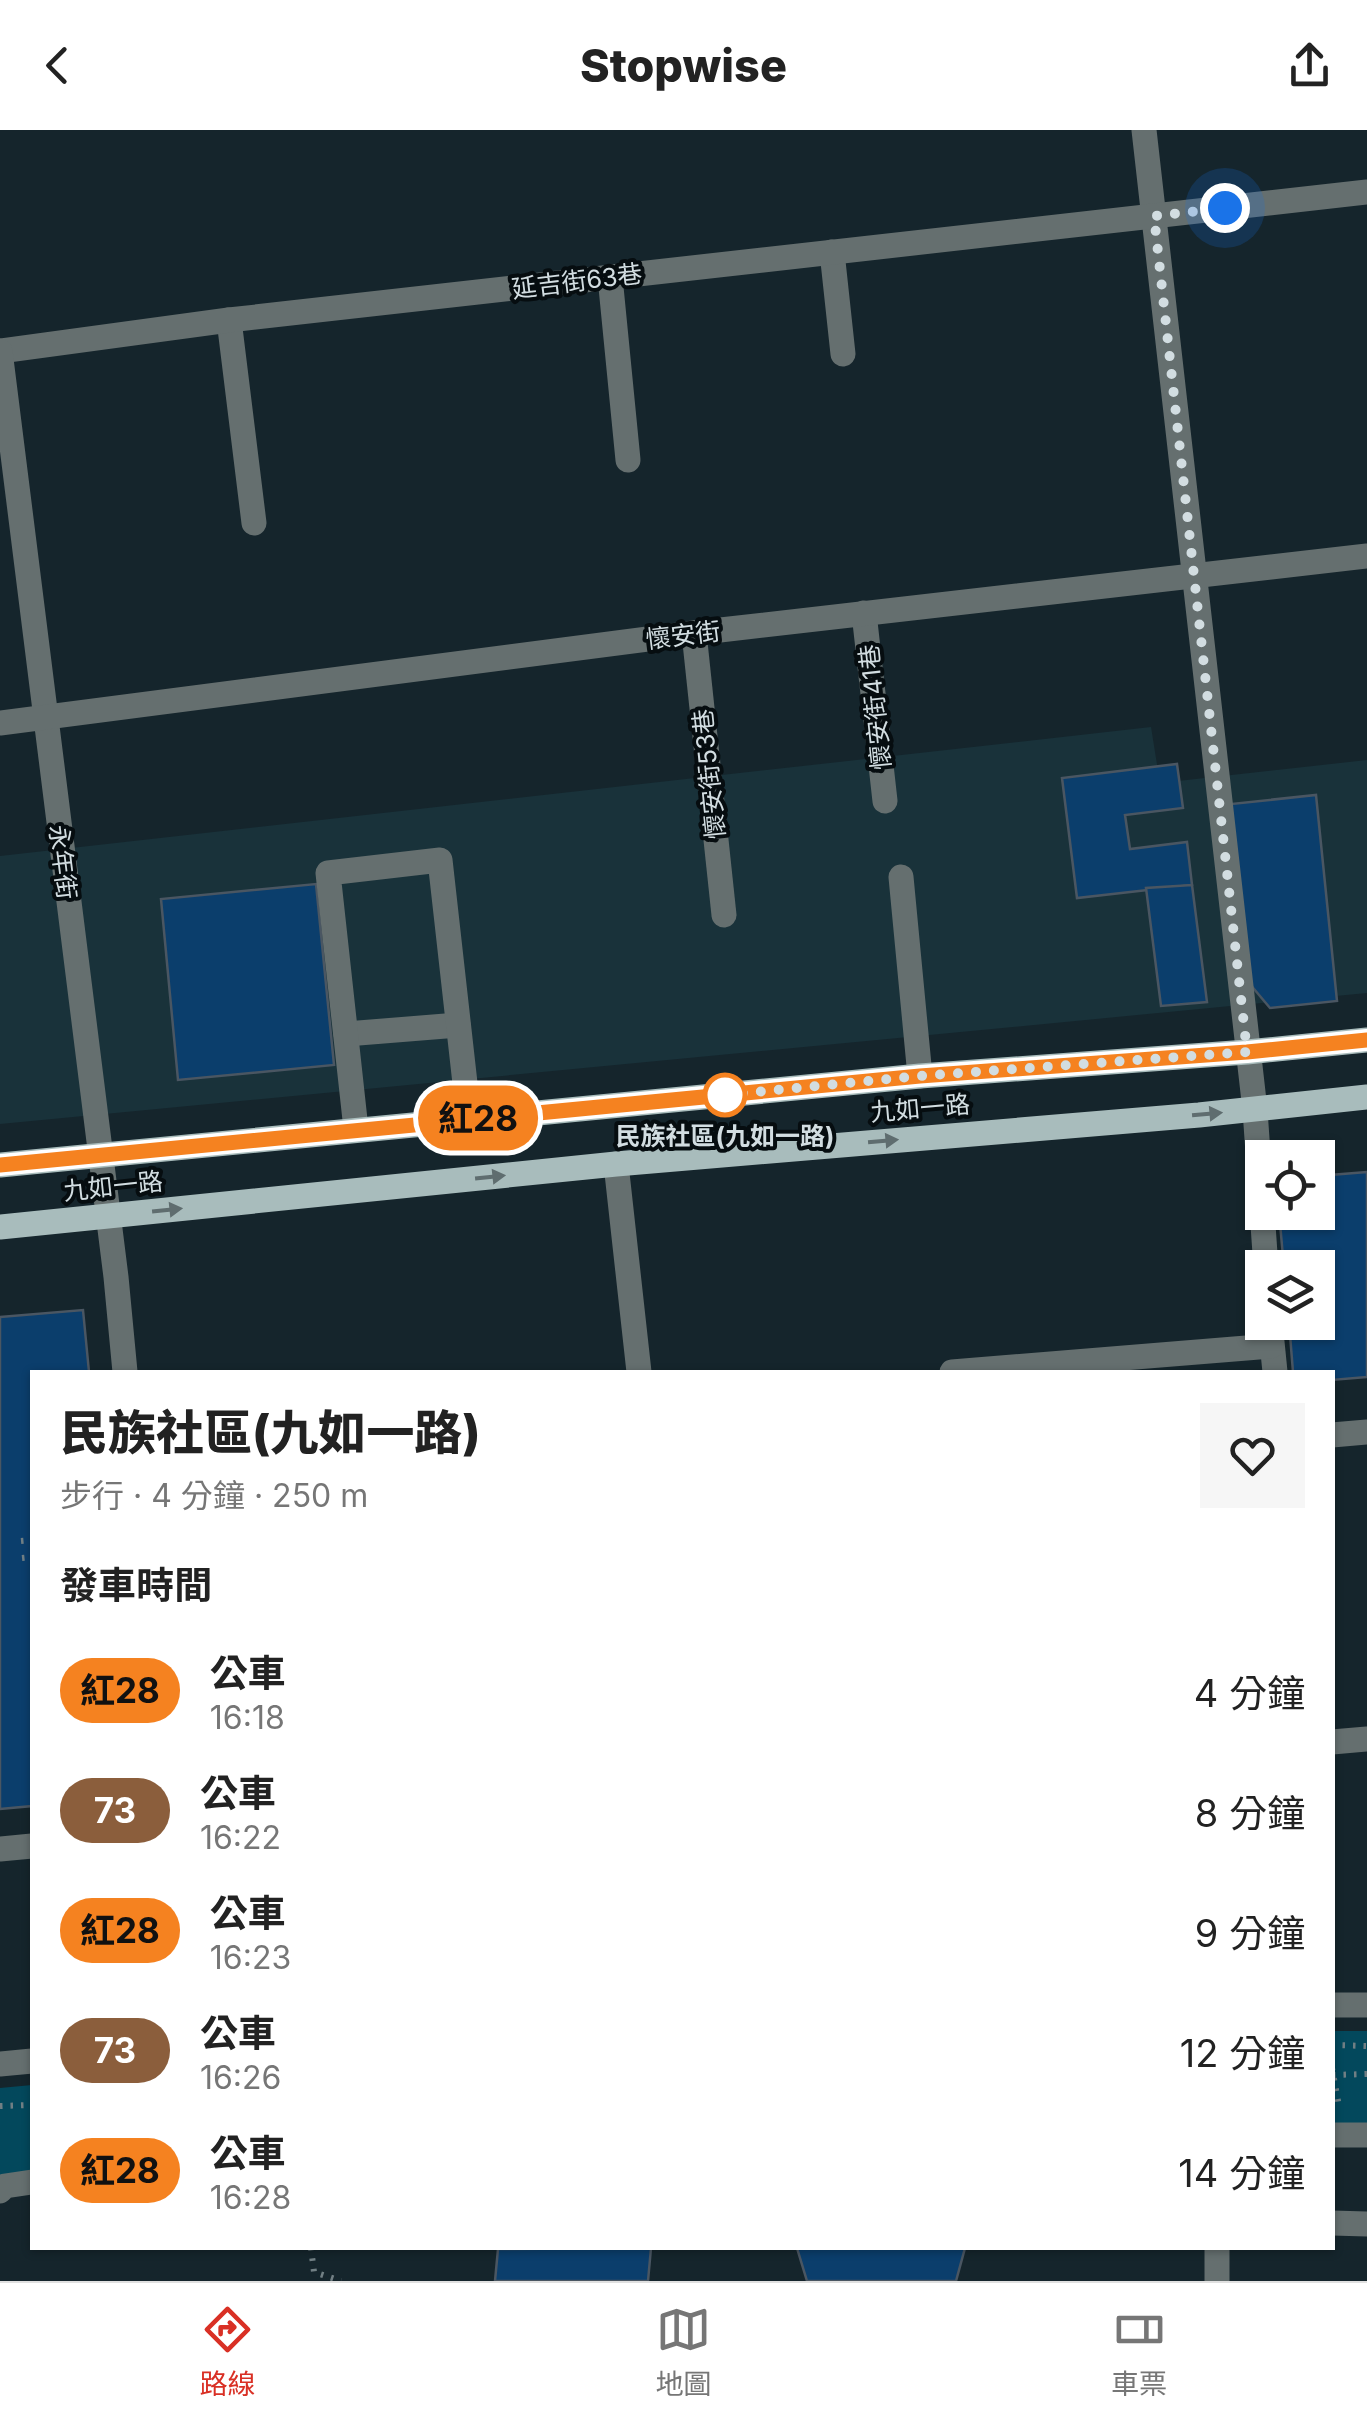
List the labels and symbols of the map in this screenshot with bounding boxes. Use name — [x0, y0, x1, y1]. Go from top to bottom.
your location — [1200, 183, 1250, 233]
street label: 延吉街63巷 — [510, 258, 644, 304]
street label: 懷安街 — [644, 616, 722, 654]
street label: 懷安街41巷 — [854, 643, 896, 771]
street label: 懷安街53巷 — [687, 707, 731, 841]
street label: 永年街 — [44, 823, 82, 901]
marker: 民族社區(九如一路) — [704, 1074, 746, 1116]
line badge: 紅28 — [420, 1086, 536, 1150]
street label: 九如一路 — [869, 1089, 971, 1127]
one-way arrow — [1192, 1105, 1224, 1121]
place label: 民族社區(九如一路) — [616, 1121, 834, 1151]
one-way arrow — [868, 1133, 900, 1149]
street label: 九如一路 — [62, 1166, 164, 1206]
one-way arrow — [474, 1169, 506, 1185]
one-way arrow — [151, 1202, 183, 1218]

